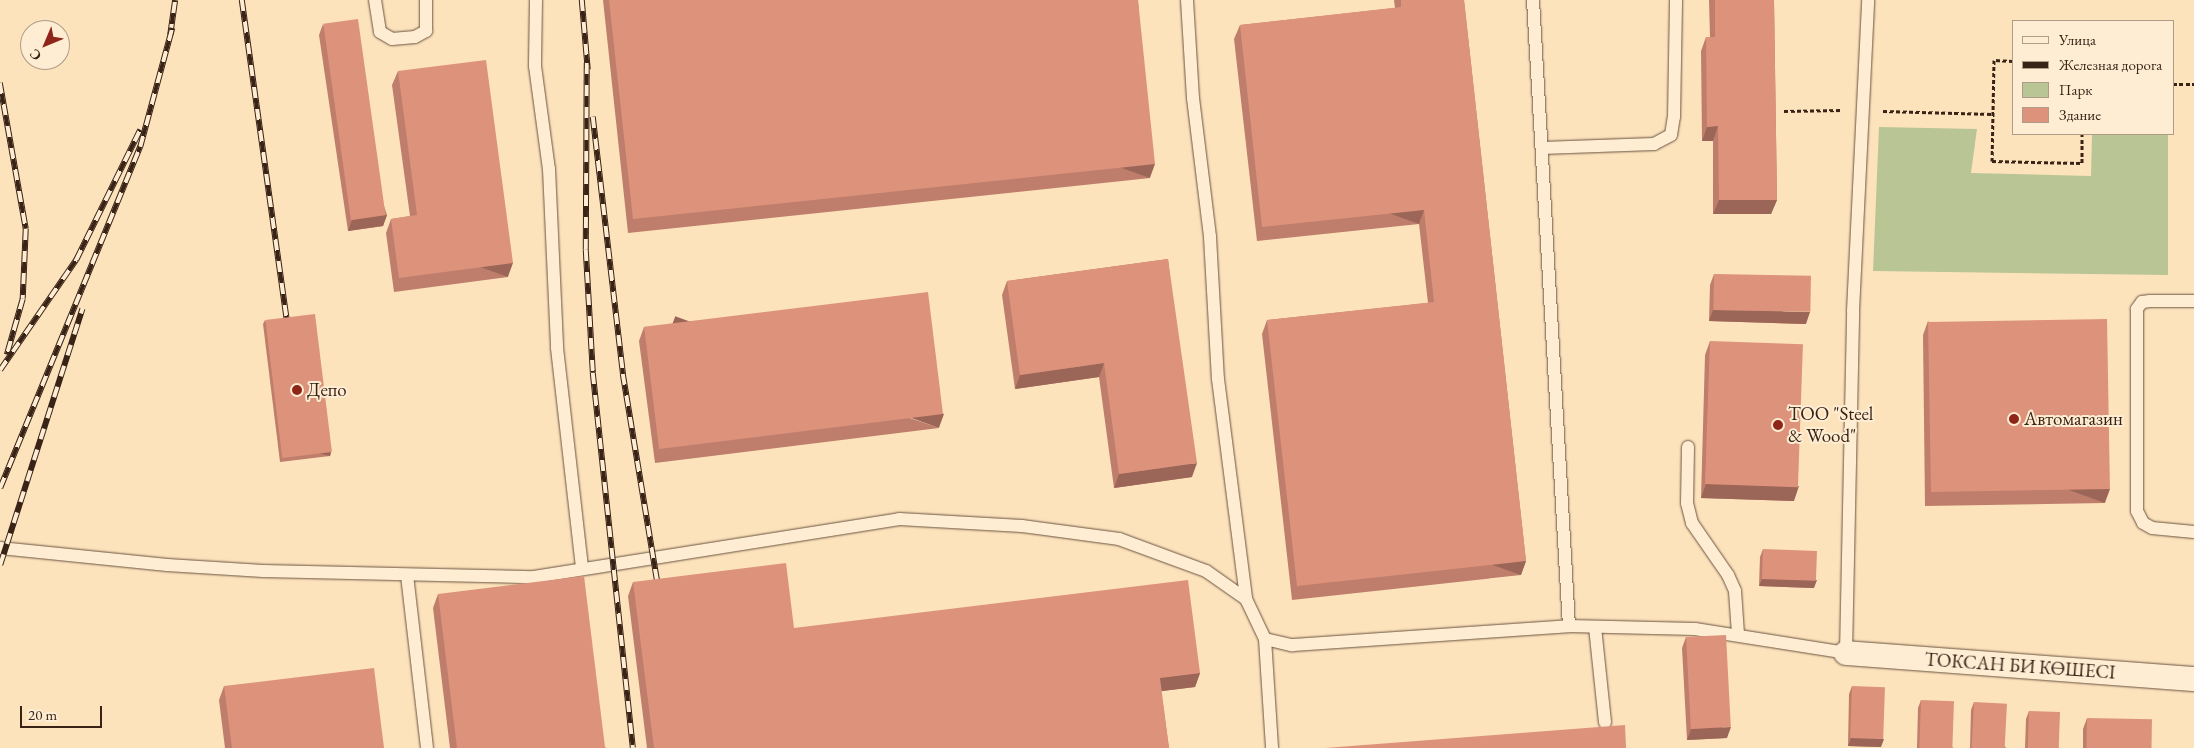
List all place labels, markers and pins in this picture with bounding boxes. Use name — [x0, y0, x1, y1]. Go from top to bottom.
place label: Депо — [307, 379, 347, 401]
marker: Депо — [291, 384, 303, 396]
place label: TOO "Steel & Wood" — [1788, 403, 1873, 447]
place label: Автомагазин — [2024, 408, 2123, 430]
marker: Автомагазин — [2008, 413, 2020, 425]
marker: TOO "Steel & Wood" — [1772, 419, 1784, 431]

